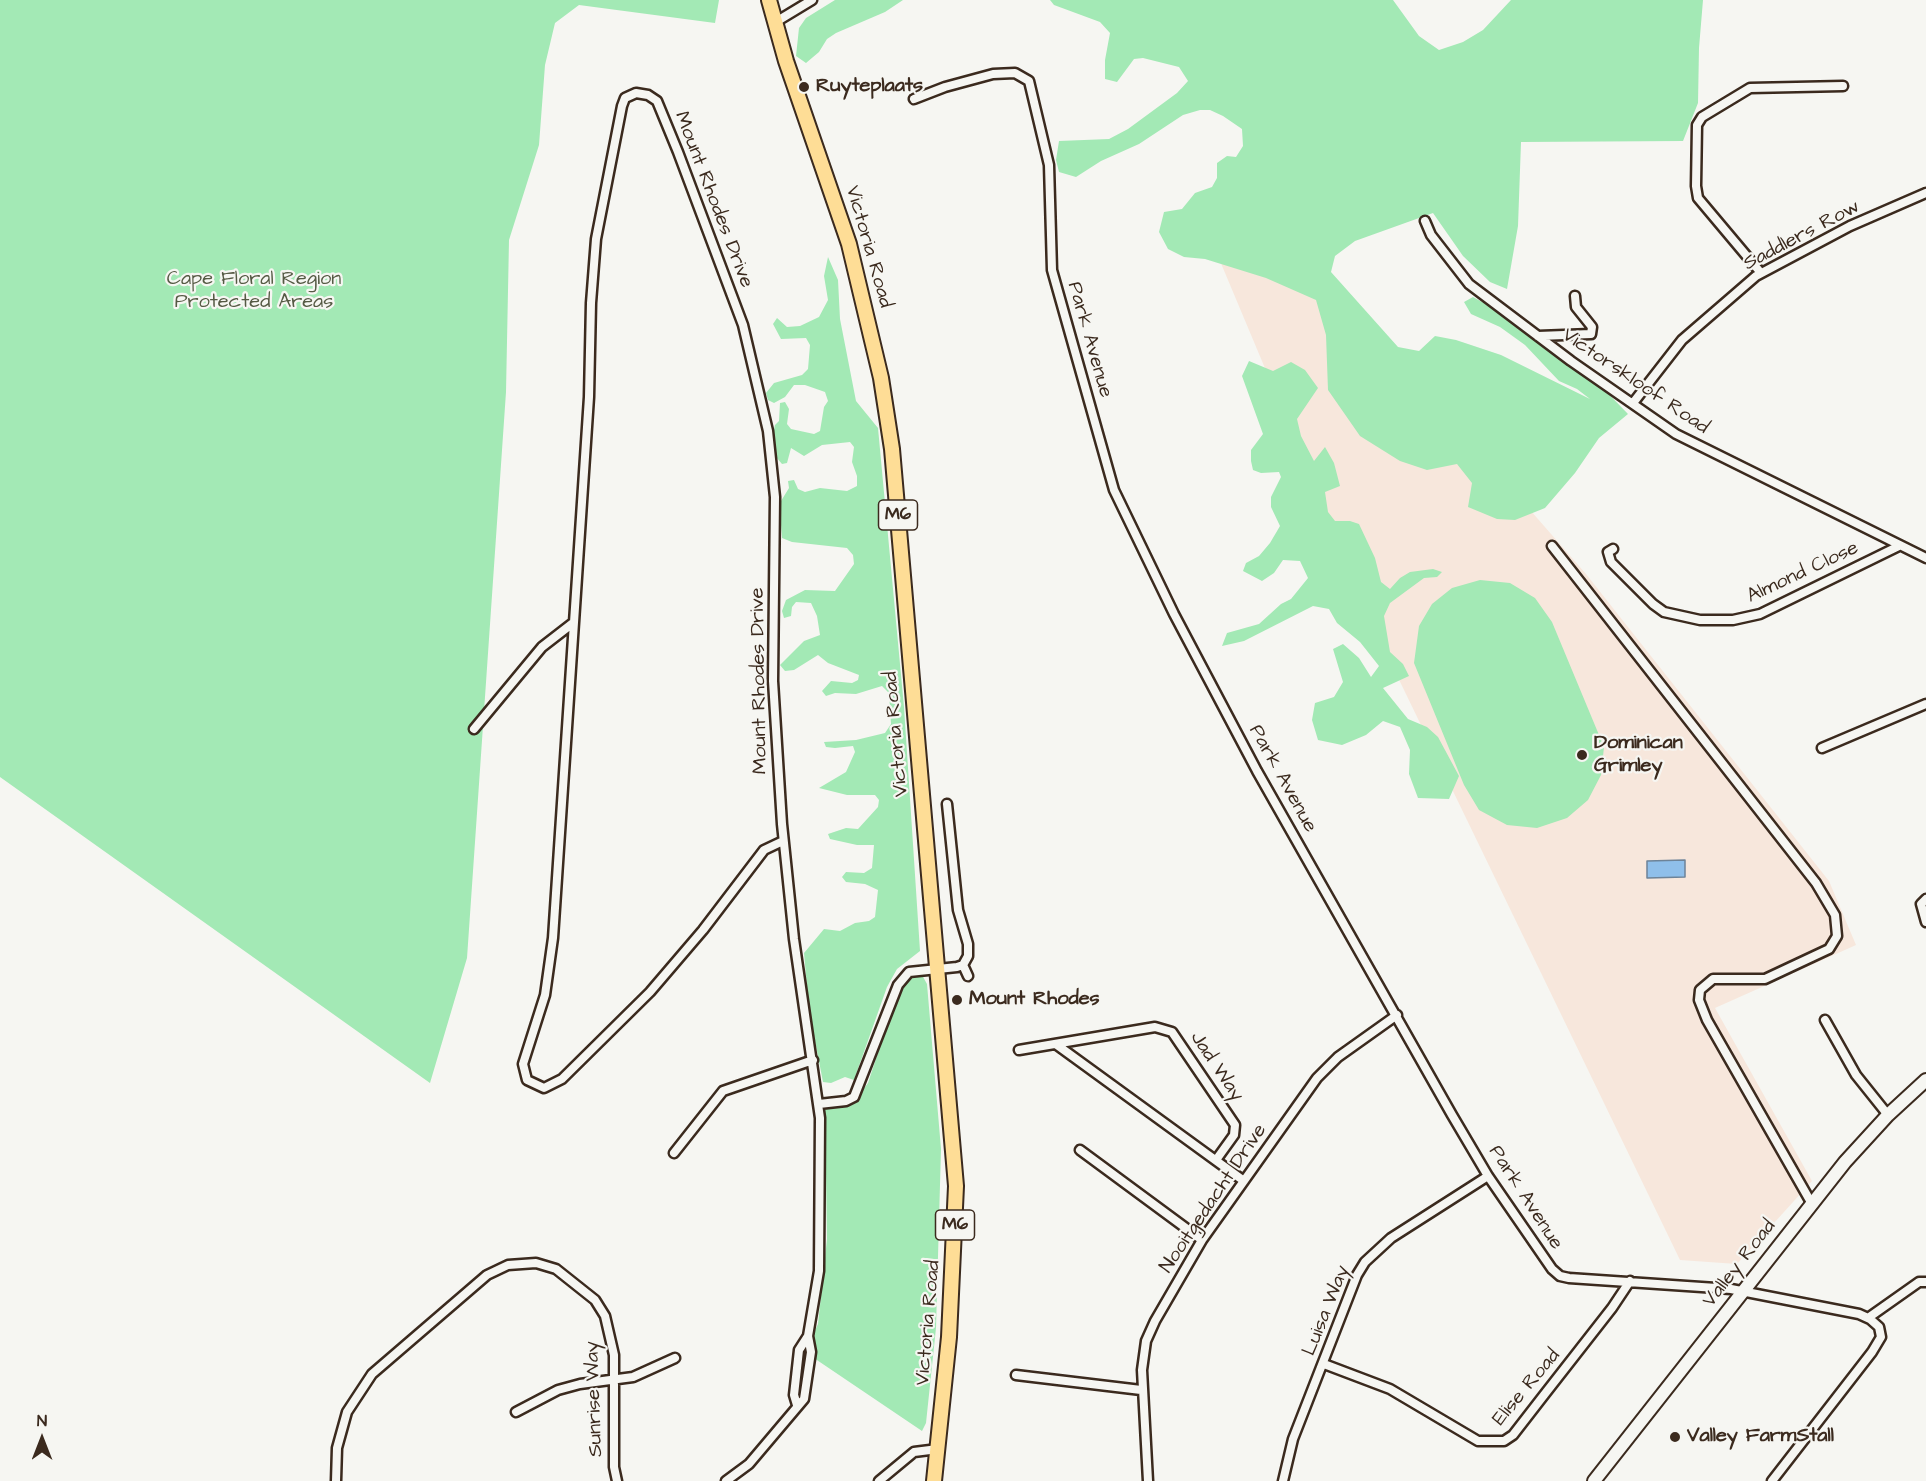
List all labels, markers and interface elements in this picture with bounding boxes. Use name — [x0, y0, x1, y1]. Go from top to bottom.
place label: Ruyteplaats — [816, 75, 923, 99]
marker: Ruyteplaats — [797, 80, 811, 94]
street label: Mount Rhodes Drive — [668, 109, 758, 291]
street label: Victoria Road — [839, 183, 897, 311]
street label: Saddlers Row — [1740, 195, 1864, 277]
park label: Cape Floral Region Protected Areas — [167, 268, 341, 315]
street label: Park Avenue — [1061, 279, 1117, 401]
street label: Victorskloof Road — [1557, 324, 1713, 440]
road number: M6 — [878, 500, 918, 530]
street label: Almond Close — [1743, 537, 1863, 609]
street label: Mount Rhodes Drive — [746, 587, 774, 775]
street label: Victoria Road — [880, 670, 914, 798]
street label: Park Avenue — [1243, 721, 1321, 837]
place label: Dominican Grimley — [1594, 732, 1683, 779]
marker: Dominican Grimley — [1575, 748, 1589, 762]
place label: Mount Rhodes — [969, 988, 1100, 1012]
marker: Mount Rhodes — [950, 993, 964, 1007]
street label: Jad Way — [1184, 1028, 1248, 1106]
street label: Nooitgedacht Drive — [1155, 1120, 1273, 1278]
street label: Park Avenue — [1482, 1141, 1568, 1255]
road number: M6 — [936, 1210, 974, 1240]
street label: Valley Road — [1698, 1215, 1782, 1313]
street label: Victoria Road — [912, 1259, 946, 1387]
street label: Luisa Way — [1298, 1262, 1356, 1360]
street label: Sunrise Way — [581, 1341, 609, 1457]
street label: Elise Road — [1488, 1345, 1566, 1431]
north arrow — [12, 1409, 72, 1469]
text: N — [37, 1410, 47, 1432]
place label: Valley FarmStall — [1687, 1425, 1834, 1449]
marker: Valley FarmStall — [1668, 1430, 1682, 1444]

